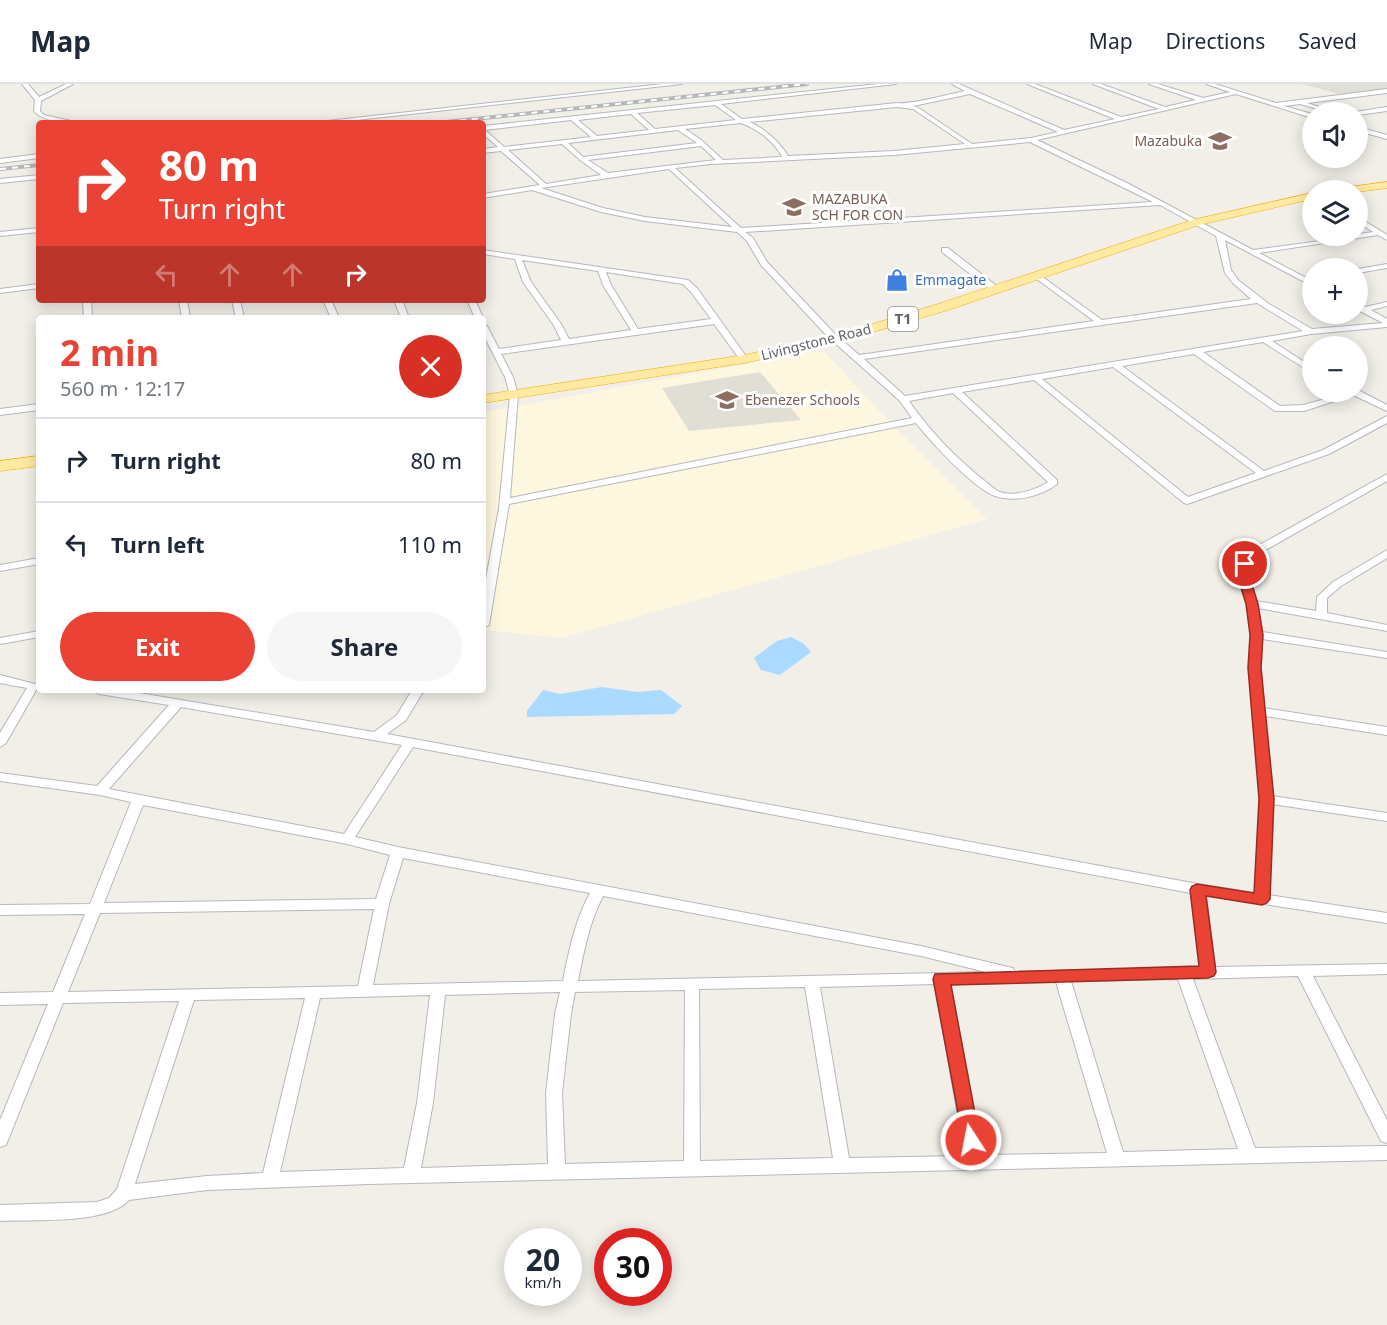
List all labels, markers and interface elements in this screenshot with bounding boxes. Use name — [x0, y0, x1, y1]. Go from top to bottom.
text: Map — [30, 22, 91, 60]
text: Map — [1089, 27, 1133, 55]
text: Directions — [1166, 27, 1265, 55]
text: Saved — [1298, 27, 1357, 55]
map controls — [1302, 102, 1368, 402]
button: sound — [1302, 102, 1368, 168]
school or university icon: Mazabuka — [1207, 128, 1233, 154]
place label: Mazabuka — [1134, 131, 1202, 150]
text: 80 m — [159, 136, 259, 193]
icon: right — [60, 144, 138, 222]
button: layers — [1302, 180, 1368, 246]
place label: MAZABUKA SCH FOR CON — [812, 189, 903, 224]
text: Turn right — [159, 190, 285, 227]
school or university icon: MAZABUKA SCH FOR CON — [781, 194, 807, 220]
icon: left — [150, 258, 183, 291]
icon: ahead — [213, 258, 246, 291]
icon: ahead — [276, 258, 309, 291]
icon: right — [339, 258, 372, 291]
button: + — [1302, 258, 1368, 324]
shop icon: Emmagate — [884, 267, 910, 293]
place label: Emmagate — [915, 270, 986, 289]
road number: T1 — [888, 307, 918, 331]
street label: Livingstone Road — [759, 319, 873, 364]
text: 2 min — [60, 328, 159, 377]
button: close — [399, 335, 462, 398]
button: − — [1302, 336, 1368, 402]
text: 560 m · 12:17 — [60, 375, 185, 402]
school or university icon: Ebenezer Schools — [714, 387, 740, 413]
place label: Ebenezer Schools — [745, 390, 860, 409]
icon: right — [60, 444, 93, 477]
text: Turn right — [111, 445, 221, 475]
text: 80 m — [411, 445, 462, 475]
icon: left — [60, 528, 93, 561]
text: Turn left — [111, 529, 205, 559]
text: 110 m — [398, 529, 462, 559]
pin — [1219, 538, 1270, 589]
icon: arrive — [1228, 547, 1261, 580]
button: Exit — [60, 612, 255, 681]
button: Share — [267, 612, 462, 681]
position arrow — [939, 1108, 1003, 1172]
speed limit sign: 30 — [594, 1228, 672, 1306]
text: 20 — [526, 1239, 560, 1280]
text: km/h — [525, 1272, 561, 1292]

